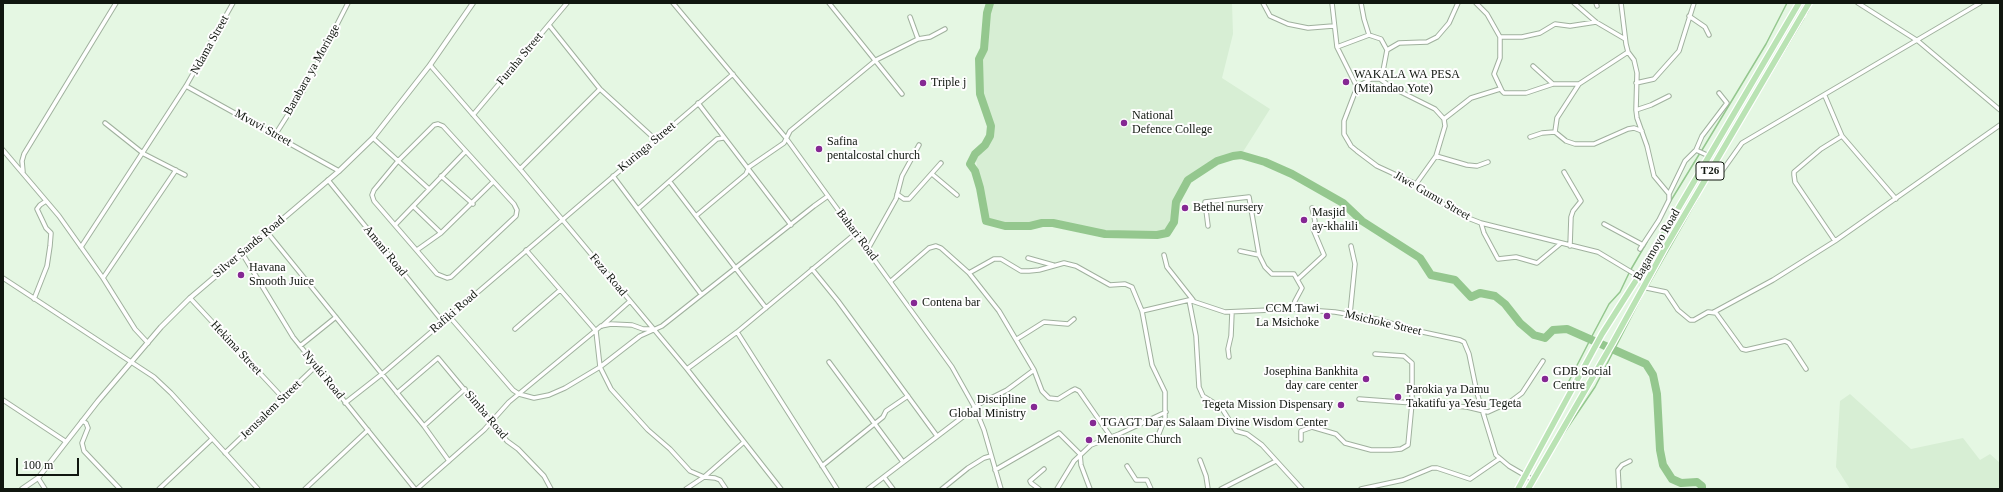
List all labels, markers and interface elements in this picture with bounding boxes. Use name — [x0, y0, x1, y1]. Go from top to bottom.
street label: Ndama Street — [188, 13, 232, 77]
street label: Barabara ya Moringe — [281, 22, 343, 118]
street label: Furaha Street — [494, 30, 546, 88]
place label: WAKALA WA PESA (Mitandao Yote) — [1354, 68, 1460, 96]
place label: Triple j — [931, 76, 966, 90]
marker: WAKALA WA PESA (Mitandao Yote) — [1341, 77, 1351, 87]
marker: Triple j — [918, 78, 928, 88]
street label: Mvuvi Street — [232, 106, 294, 150]
place label: National Defence College — [1132, 109, 1212, 137]
marker: National Defence College — [1119, 118, 1129, 128]
street label: Kuringa Street — [615, 119, 679, 175]
place label: Safina pentalcostal church — [827, 135, 920, 163]
marker: Safina pentalcostal church — [814, 144, 824, 154]
road number: T26 — [1696, 162, 1724, 180]
street label: Jiwe Gumu Street — [1391, 168, 1473, 224]
place label: Bethel nursery — [1193, 201, 1263, 215]
marker: Bethel nursery — [1180, 203, 1190, 213]
place label: Masjid ay-khalili — [1312, 206, 1358, 234]
street label: Bahari Road — [833, 207, 881, 263]
street label: Bagamoyo Road — [1631, 207, 1683, 283]
street label: Silver Sands Road — [210, 213, 288, 281]
marker: Masjid ay-khalili — [1299, 215, 1309, 225]
street label: Amani Road — [360, 223, 410, 279]
street label: Feza Road — [586, 251, 630, 299]
place label: Havana Smooth Juice — [249, 261, 314, 289]
marker: Havana Smooth Juice — [236, 270, 246, 280]
street label: Rafiki Road — [427, 287, 481, 337]
place label: Contena bar — [922, 296, 980, 310]
marker: Contena bar — [909, 298, 919, 308]
place label: CCM Tawi La Msichoke — [1256, 302, 1319, 330]
street label: Msichoke Street — [1343, 307, 1423, 339]
marker: CCM Tawi La Msichoke — [1322, 311, 1332, 321]
street label: Hekima Street — [207, 318, 265, 378]
street label: Nyuki Road — [299, 348, 347, 402]
place label: Josephina Bankhita day care center — [1264, 365, 1358, 393]
place label: GDB Social Centre — [1553, 365, 1611, 393]
marker: Josephina Bankhita day care center — [1361, 374, 1371, 384]
marker: GDB Social Centre — [1540, 374, 1550, 384]
street label: Jerusalem Street — [238, 377, 304, 443]
place label: Parokia ya Damu Takatifu ya Yesu Tegeta — [1406, 383, 1521, 411]
street label: Simba Road — [462, 388, 510, 442]
marker: Parokia ya Damu Takatifu ya Yesu Tegeta — [1393, 392, 1403, 402]
place label: Discipline Global Ministry — [949, 393, 1026, 421]
place label: Tegeta Mission Dispensary — [1203, 398, 1333, 412]
marker: Tegeta Mission Dispensary — [1336, 400, 1346, 410]
marker: Discipline Global Ministry — [1029, 402, 1039, 412]
place label: TGAGT Dar es Salaam Divine Wisdom Center — [1101, 416, 1328, 430]
marker: TGAGT Dar es Salaam Divine Wisdom Center — [1088, 418, 1098, 428]
place label: Menonite Church — [1097, 433, 1181, 447]
marker: Menonite Church — [1084, 435, 1094, 445]
scale bar — [18, 450, 81, 476]
text: 100 m — [23, 458, 53, 472]

